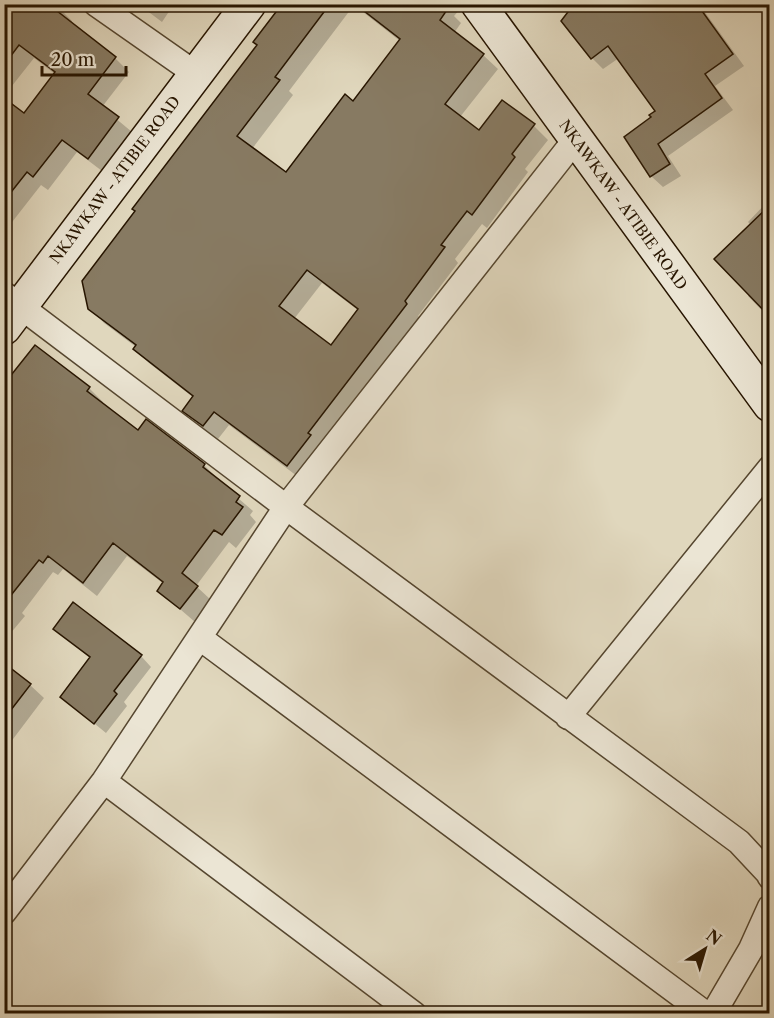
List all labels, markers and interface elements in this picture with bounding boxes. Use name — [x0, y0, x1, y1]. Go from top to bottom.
scale bar — [42, 39, 126, 77]
text: 20 m — [51, 49, 95, 71]
street label: NKAWKAW - ATIBIE ROAD — [45, 92, 184, 267]
street label: NKAWKAW - ATIBIE ROAD — [555, 116, 691, 293]
north arrow — [675, 919, 735, 979]
text: N — [702, 925, 726, 949]

